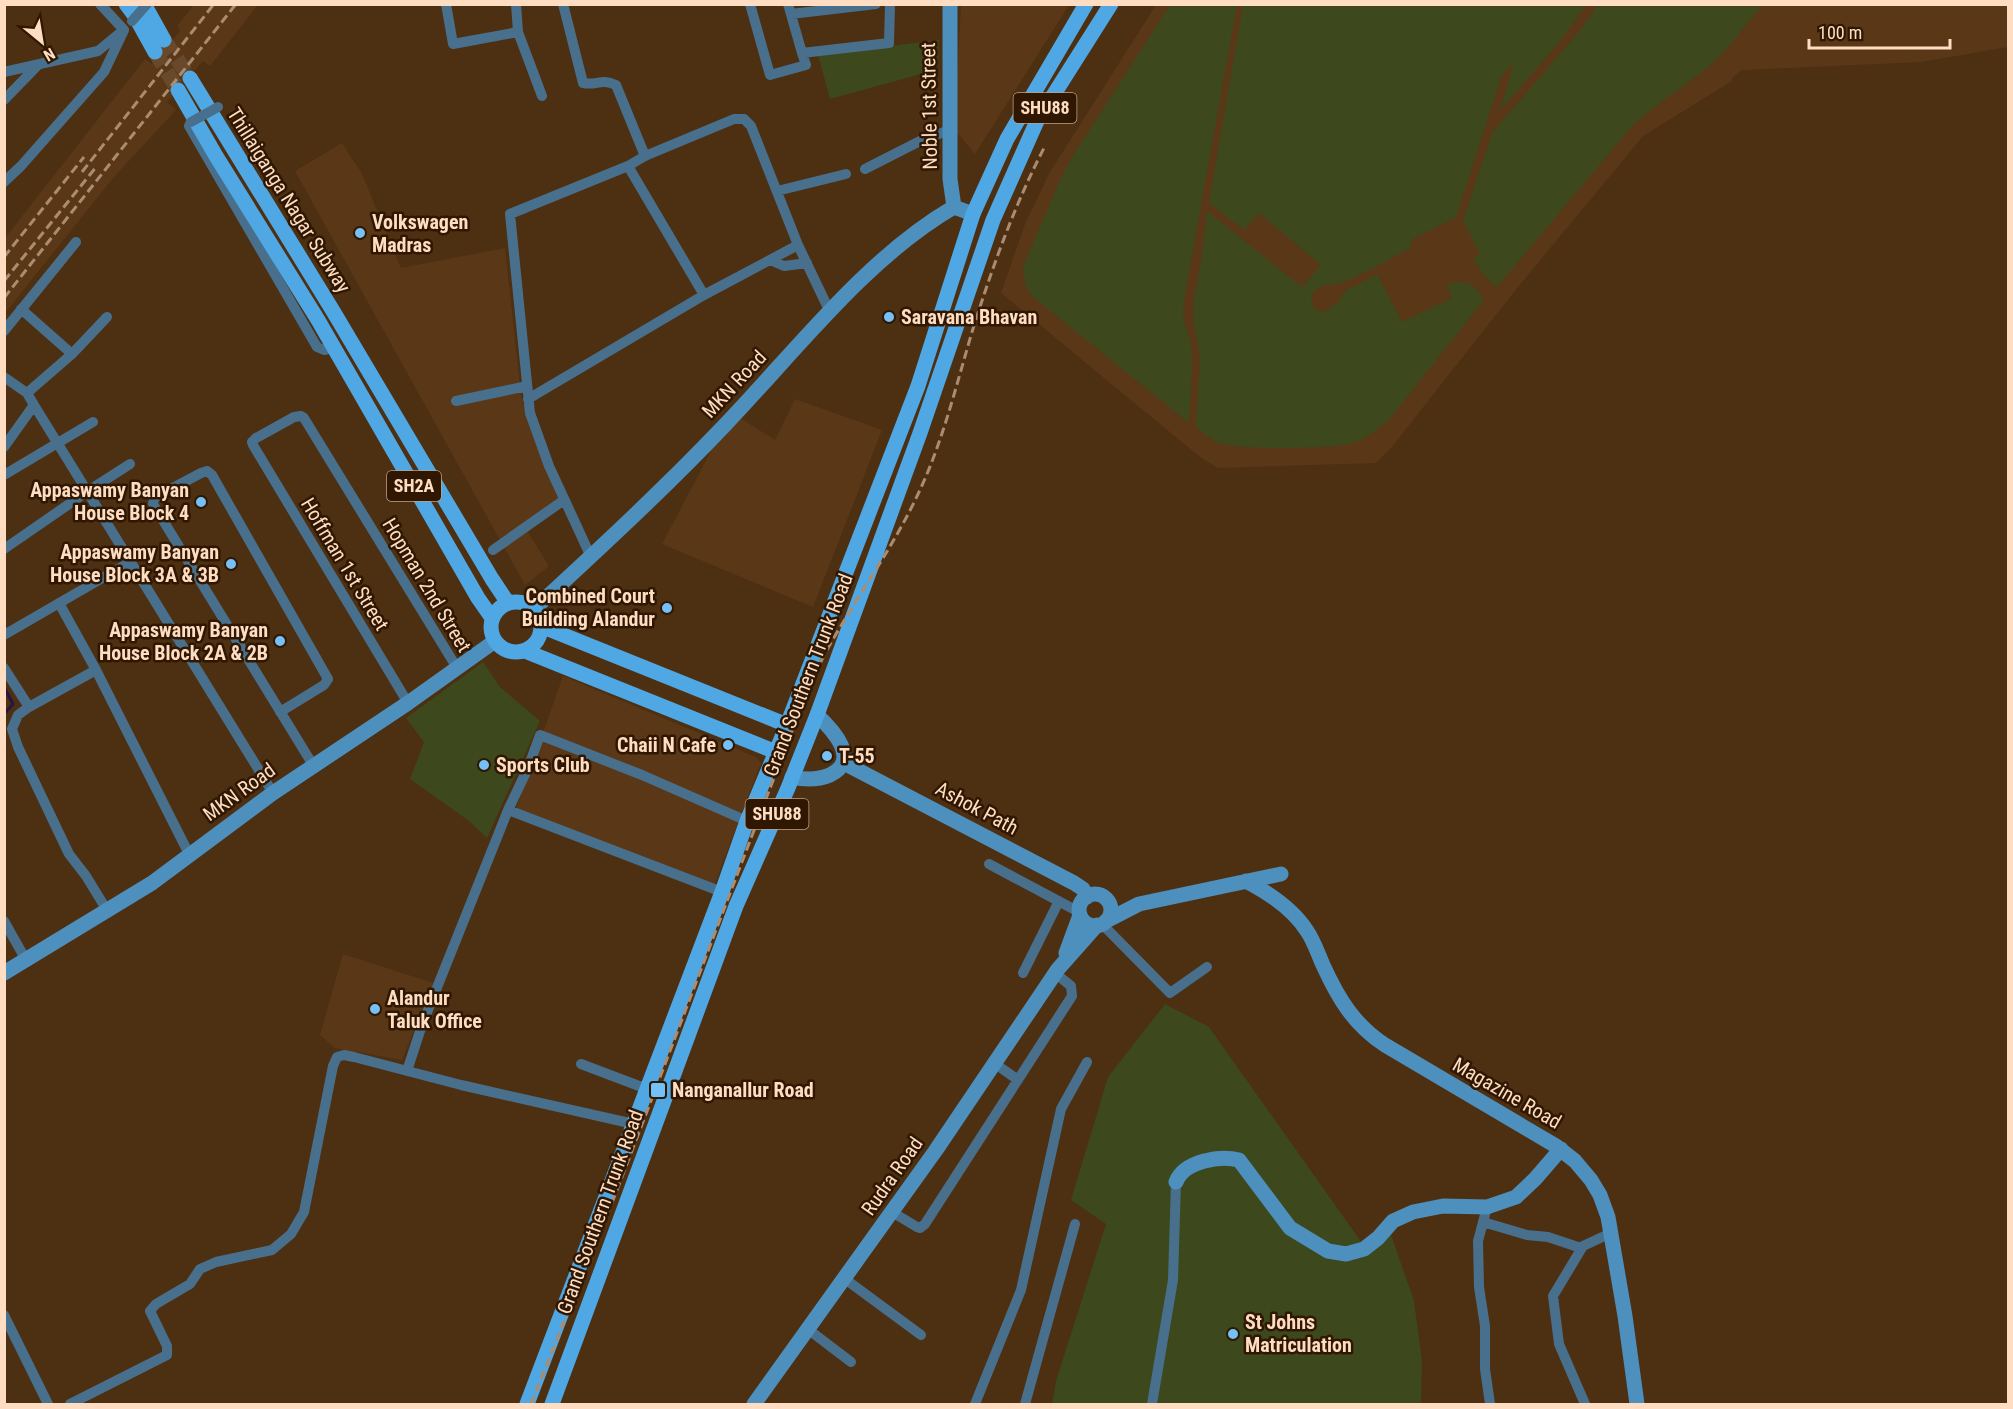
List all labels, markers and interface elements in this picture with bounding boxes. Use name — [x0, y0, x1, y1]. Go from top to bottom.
north arrow — [12, 12, 72, 72]
scale bar — [1809, 12, 1950, 50]
text: 100 m — [1818, 22, 1862, 43]
street label: Noble 1st Street — [916, 42, 942, 170]
text: N — [40, 44, 58, 65]
road number: SHU88 — [1014, 93, 1076, 123]
street label: Thillaiganga Nagar Subway — [222, 103, 356, 297]
place label: Volkswagen Madras — [372, 210, 468, 257]
marker: Volkswagen Madras — [353, 226, 367, 240]
place label: Saravana Bhavan — [901, 305, 1037, 329]
marker: Saravana Bhavan — [882, 310, 896, 324]
street label: MKN Road — [697, 345, 771, 423]
road number: SH2A — [387, 471, 441, 501]
place label: Appaswamy Banyan House Block 4 — [30, 478, 189, 525]
street label: Hoffman 1st Street — [296, 493, 394, 635]
marker: Appaswamy Banyan House Block 4 — [194, 495, 208, 509]
street label: Hopman 2nd Street — [378, 514, 477, 656]
place label: Appaswamy Banyan House Block 3A & 3B — [50, 540, 219, 587]
marker: Appaswamy Banyan House Block 3A & 3B — [224, 557, 238, 571]
street label: Grand Southern Trunk Road — [758, 570, 858, 780]
place label: Combined Court Building Alandur — [522, 584, 655, 631]
marker: Combined Court Building Alandur — [660, 601, 674, 615]
place label: Appaswamy Banyan House Block 2A & 2B — [99, 618, 268, 665]
marker: Appaswamy Banyan House Block 2A & 2B — [273, 634, 287, 648]
place label: Chaii N Cafe — [617, 733, 716, 757]
marker: Chaii N Cafe — [721, 738, 735, 752]
place label: T-55 — [839, 744, 875, 768]
marker: T-55 — [820, 749, 834, 763]
place label: Sports Club — [496, 753, 590, 777]
street label: MKN Road — [198, 758, 280, 826]
marker: Sports Club — [477, 758, 491, 772]
street label: Ashok Path — [932, 776, 1022, 840]
road number: SHU88 — [746, 799, 808, 829]
place label: Alandur Taluk Office — [387, 986, 482, 1033]
marker: Alandur Taluk Office — [368, 1002, 382, 1016]
street label: Magazine Road — [1448, 1052, 1566, 1134]
place label: Nanganallur Road — [672, 1078, 814, 1102]
marker: Nanganallur Road — [649, 1081, 667, 1099]
street label: Grand Southern Trunk Road — [552, 1107, 648, 1317]
street label: Rudra Road — [856, 1132, 928, 1220]
place label: St Johns Matriculation — [1245, 1310, 1352, 1357]
marker: St Johns Matriculation — [1226, 1327, 1240, 1341]

